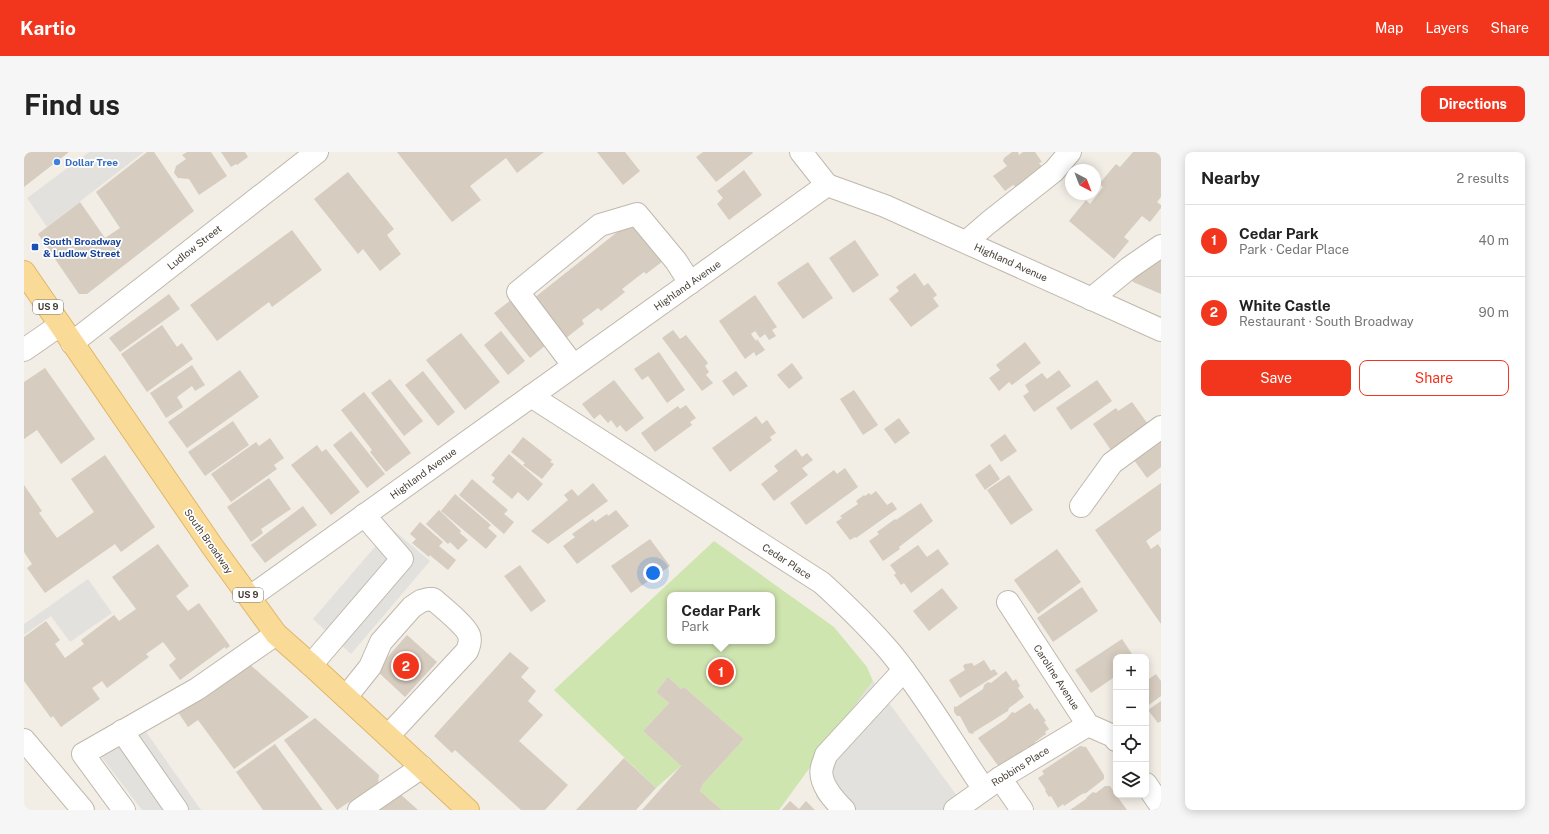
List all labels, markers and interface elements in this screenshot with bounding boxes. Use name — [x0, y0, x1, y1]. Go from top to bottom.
text: Kartio — [20, 17, 76, 39]
text: Map — [1375, 20, 1403, 36]
text: Layers — [1425, 20, 1469, 36]
text: Share — [1491, 20, 1529, 36]
button: Directions — [1421, 86, 1525, 122]
text: Find us — [24, 88, 120, 121]
place label: Dollar Tree — [65, 156, 118, 168]
marker: Dollar Tree — [52, 157, 62, 167]
north arrow — [1065, 164, 1101, 200]
text: Nearby — [1201, 168, 1260, 188]
text: 2 results — [1457, 171, 1509, 186]
street label: Ludlow Street — [165, 222, 224, 272]
text: Cedar Park — [1239, 225, 1319, 242]
text: 1 — [1211, 233, 1217, 248]
text: 40 m — [1478, 233, 1509, 248]
place label: South Broadway & Ludlow Street — [43, 235, 121, 259]
street label: Highland Avenue — [972, 240, 1050, 284]
marker: South Broadway & Ludlow Street — [30, 242, 40, 252]
text: Park · Cedar Place — [1239, 242, 1349, 257]
street label: Highland Avenue — [651, 257, 723, 313]
text: White Castle — [1239, 297, 1331, 314]
road number: US 9 — [33, 300, 63, 314]
text: 2 — [1210, 305, 1218, 320]
text: 90 m — [1479, 305, 1509, 320]
text: Restaurant · South Broadway — [1239, 314, 1414, 329]
button: Save — [1201, 360, 1351, 396]
button: Share — [1359, 360, 1509, 396]
street label: Highland Avenue — [387, 445, 459, 501]
street label: South Broadway — [182, 506, 236, 576]
street label: Cedar Place — [760, 541, 814, 582]
your location — [643, 563, 663, 583]
road number: US 9 — [233, 588, 263, 602]
popup — [667, 592, 775, 644]
text: Cedar Park — [681, 602, 761, 619]
text: Park — [681, 619, 709, 634]
street label: Caroline Avenue — [1031, 642, 1083, 712]
pin: 2 — [393, 651, 419, 681]
map controls — [1113, 654, 1149, 798]
button: + — [1113, 654, 1149, 690]
pin: 1 — [708, 657, 734, 687]
button: − — [1113, 690, 1149, 726]
button: locate — [1113, 726, 1149, 762]
street label: Robbins Place — [989, 743, 1051, 789]
button: layers — [1113, 762, 1149, 798]

